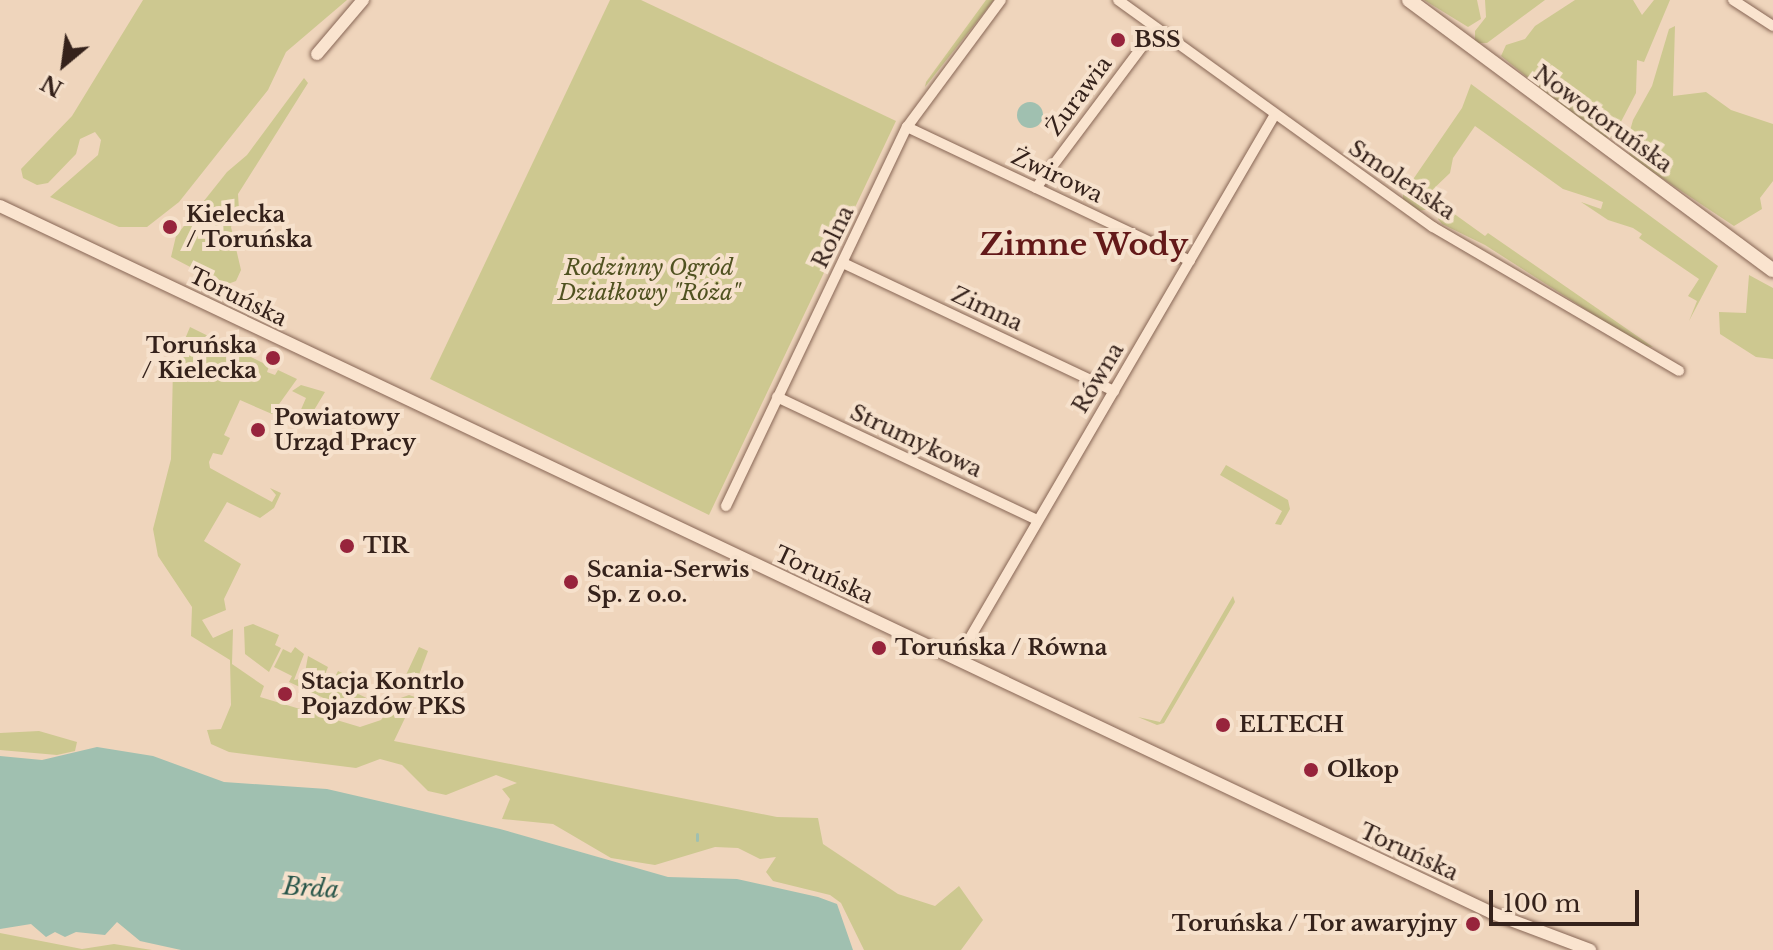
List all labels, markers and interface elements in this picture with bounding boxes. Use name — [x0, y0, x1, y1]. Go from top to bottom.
north arrow — [24, 24, 104, 104]
place label: BSS — [1134, 27, 1181, 53]
marker: BSS — [1109, 31, 1127, 49]
street label: Żurawia — [1041, 51, 1117, 141]
street label: Nowotoruńska — [1529, 60, 1677, 178]
text: N — [37, 69, 68, 102]
street label: Smoleńska — [1344, 135, 1460, 225]
street label: Żwirowa — [1007, 143, 1107, 209]
place label: Kielecka / Toruńska — [186, 201, 313, 252]
street label: Rolna — [807, 202, 859, 272]
marker: Kielecka / Toruńska — [161, 218, 179, 236]
district label: Zimne Wody — [979, 227, 1189, 263]
park label: Rodzinny Ogród Działkowy "Róża" — [558, 254, 740, 306]
street label: Toruńska — [185, 262, 291, 332]
street label: Zimna — [947, 281, 1027, 337]
place label: Toruńska / Kielecka — [141, 332, 257, 384]
street label: Równa — [1067, 338, 1129, 418]
marker: Toruńska / Kielecka — [264, 349, 282, 367]
street label: Strumykowa — [846, 399, 986, 483]
place label: Powiatowy Urząd Pracy — [274, 404, 416, 456]
marker: Powiatowy Urząd Pracy — [249, 421, 267, 439]
place label: TIR — [363, 533, 409, 559]
marker: TIR — [338, 537, 356, 555]
street label: Toruńska — [771, 541, 877, 609]
place label: Scania-Serwis Sp. z o.o. — [587, 556, 749, 608]
marker: Scania-Serwis Sp. z o.o. — [562, 573, 580, 591]
place label: Toruńska / Równa — [895, 635, 1108, 661]
marker: Toruńska / Równa — [870, 639, 888, 657]
place label: Stacja Kontrlo Pojazdów PKS — [301, 668, 466, 720]
marker: Stacja Kontrlo Pojazdów PKS — [276, 685, 294, 703]
place label: ELTECH — [1239, 712, 1344, 738]
marker: ELTECH — [1214, 716, 1232, 734]
place label: Olkop — [1327, 757, 1399, 783]
marker: Olkop — [1302, 761, 1320, 779]
street label: Toruńska — [1356, 818, 1462, 886]
water label: Brda — [282, 872, 340, 904]
scale bar — [1493, 874, 1643, 924]
text: 100 m — [1503, 889, 1581, 918]
place label: Toruńska / Tor awaryjny — [1170, 911, 1457, 937]
marker: Toruńska / Tor awaryjny — [1464, 915, 1482, 933]

